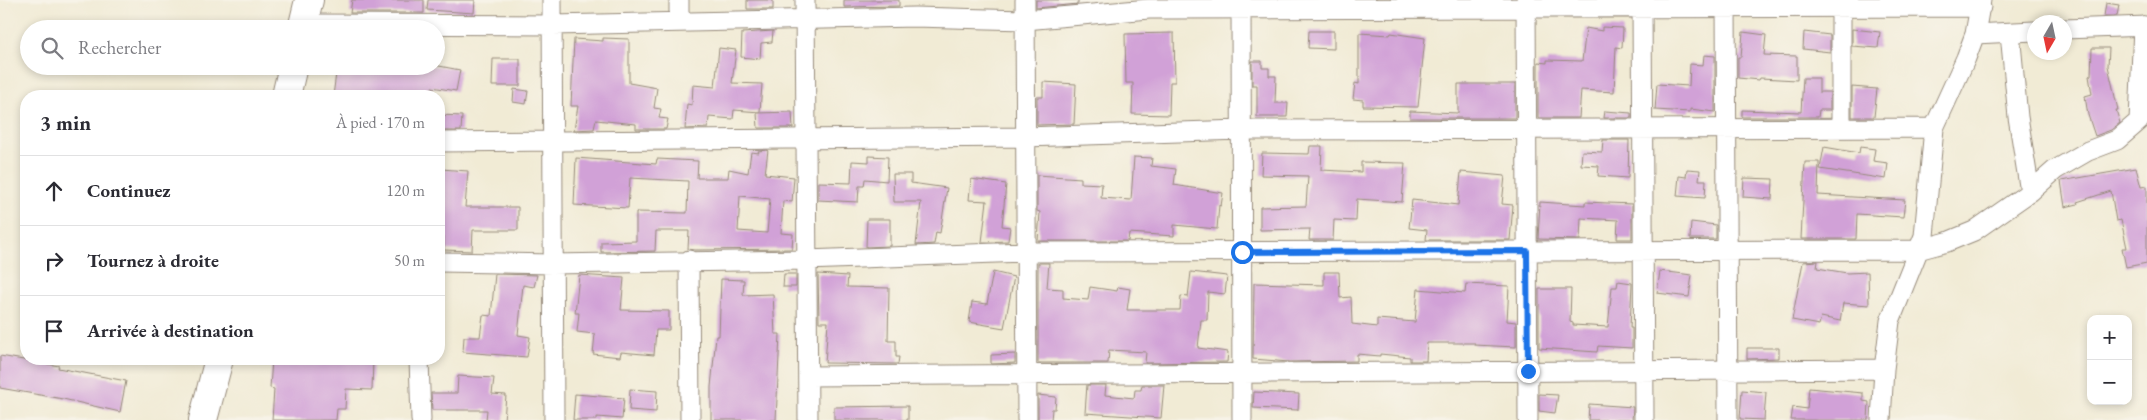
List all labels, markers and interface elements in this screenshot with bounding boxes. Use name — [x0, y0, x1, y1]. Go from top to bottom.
north arrow — [2027, 15, 2072, 60]
search box — [20, 20, 445, 75]
icon: search — [38, 34, 66, 62]
text: Rechercher — [78, 35, 161, 60]
text: 3 min — [40, 109, 91, 136]
text: À pied · 170 m — [336, 112, 425, 133]
icon: ahead — [40, 177, 68, 205]
text: Continuez — [87, 178, 171, 203]
text: 120 m — [386, 180, 425, 201]
route start — [1231, 241, 1254, 264]
icon: right — [40, 247, 68, 275]
text: Tournez à droite — [87, 248, 219, 273]
text: 50 m — [394, 250, 425, 271]
map controls — [2087, 315, 2132, 405]
button: + — [2087, 315, 2132, 360]
icon: arrive — [40, 317, 68, 345]
text: Arrivée à destination — [87, 318, 254, 343]
route end — [1517, 360, 1540, 383]
button: − — [2087, 360, 2132, 405]

